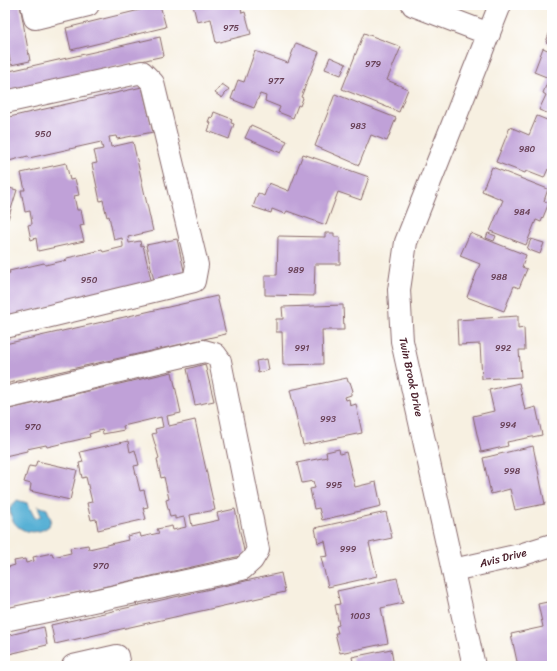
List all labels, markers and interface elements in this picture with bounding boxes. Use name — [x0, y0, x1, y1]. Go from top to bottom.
house number: 975 — [223, 20, 240, 36]
house number: 979 — [365, 56, 382, 72]
house number: 977 — [268, 73, 285, 89]
house number: 983 — [350, 118, 366, 134]
house number: 950 — [35, 126, 52, 142]
house number: 980 — [519, 141, 536, 157]
house number: 984 — [514, 204, 531, 220]
house number: 989 — [288, 262, 305, 278]
house number: 988 — [491, 269, 508, 285]
house number: 950 — [81, 272, 98, 288]
street label: Twin Brook Drive — [393, 336, 429, 419]
house number: 991 — [295, 340, 310, 356]
house number: 992 — [495, 340, 511, 356]
house number: 993 — [320, 411, 336, 427]
house number: 994 — [500, 417, 517, 433]
house number: 970 — [25, 419, 41, 435]
house number: 998 — [504, 463, 521, 479]
house number: 995 — [326, 477, 343, 493]
house number: 999 — [340, 541, 357, 557]
street label: Avis Drive — [477, 543, 529, 573]
house number: 970 — [93, 558, 109, 574]
house number: 1003 — [350, 608, 370, 624]

